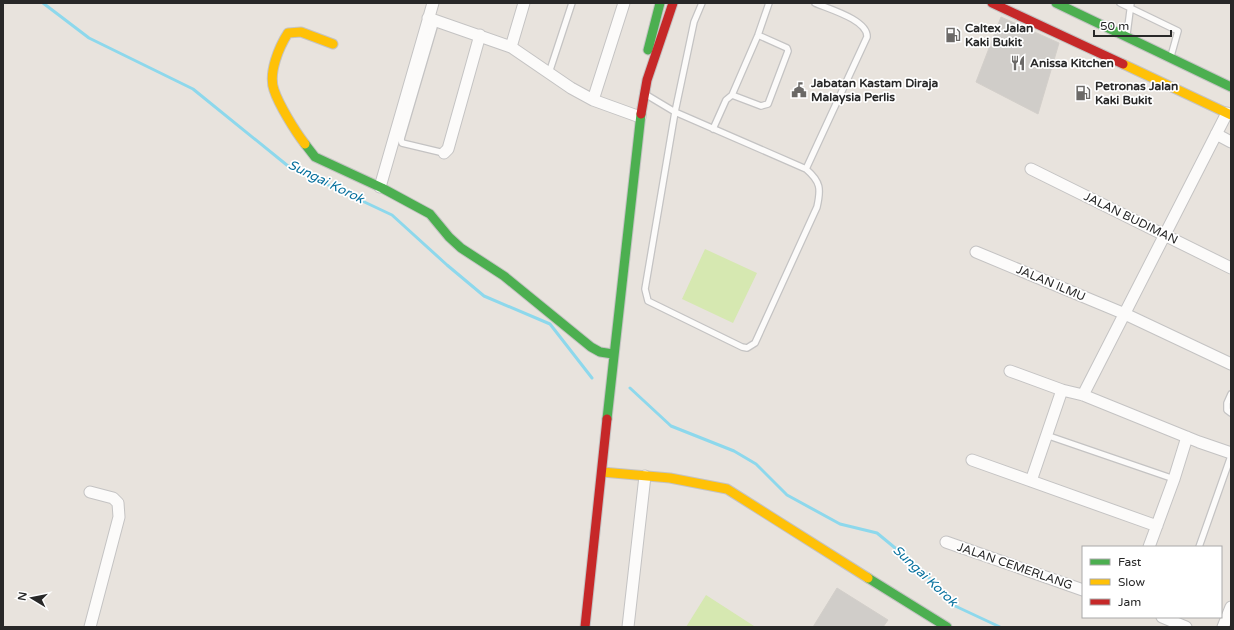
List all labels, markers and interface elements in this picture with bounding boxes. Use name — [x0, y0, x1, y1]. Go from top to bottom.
scale bar — [1094, 12, 1171, 38]
text: 50 m — [1100, 19, 1129, 33]
place label: Caltex Jalan Kaki Bukit — [965, 21, 1033, 49]
fuel station icon: Caltex Jalan Kaki Bukit — [944, 26, 962, 44]
restaurant icon: Anissa Kitchen — [1009, 54, 1027, 72]
place label: Anissa Kitchen — [1030, 56, 1114, 70]
place label: Jabatan Kastam Diraja Malaysia Perlis — [810, 76, 938, 105]
place label: Petronas Jalan Kaki Bukit — [1095, 79, 1178, 107]
public building icon: Jabatan Kastam Diraja Malaysia Perlis — [790, 81, 808, 99]
fuel station icon: Petronas Jalan Kaki Bukit — [1074, 84, 1092, 102]
water label: Sungai Korok — [286, 157, 367, 208]
street label: JALAN BUDIMAN — [1082, 189, 1180, 247]
street label: JALAN ILMU — [1014, 262, 1088, 304]
street label: JALAN CEMERLANG — [955, 540, 1075, 592]
water label: Sungai Korok — [889, 542, 961, 611]
legend — [1082, 546, 1222, 618]
text: Fast — [1118, 555, 1142, 569]
text: Slow — [1118, 575, 1145, 589]
north arrow — [12, 578, 52, 618]
text: N — [15, 591, 30, 602]
text: Jam — [1118, 595, 1141, 609]

